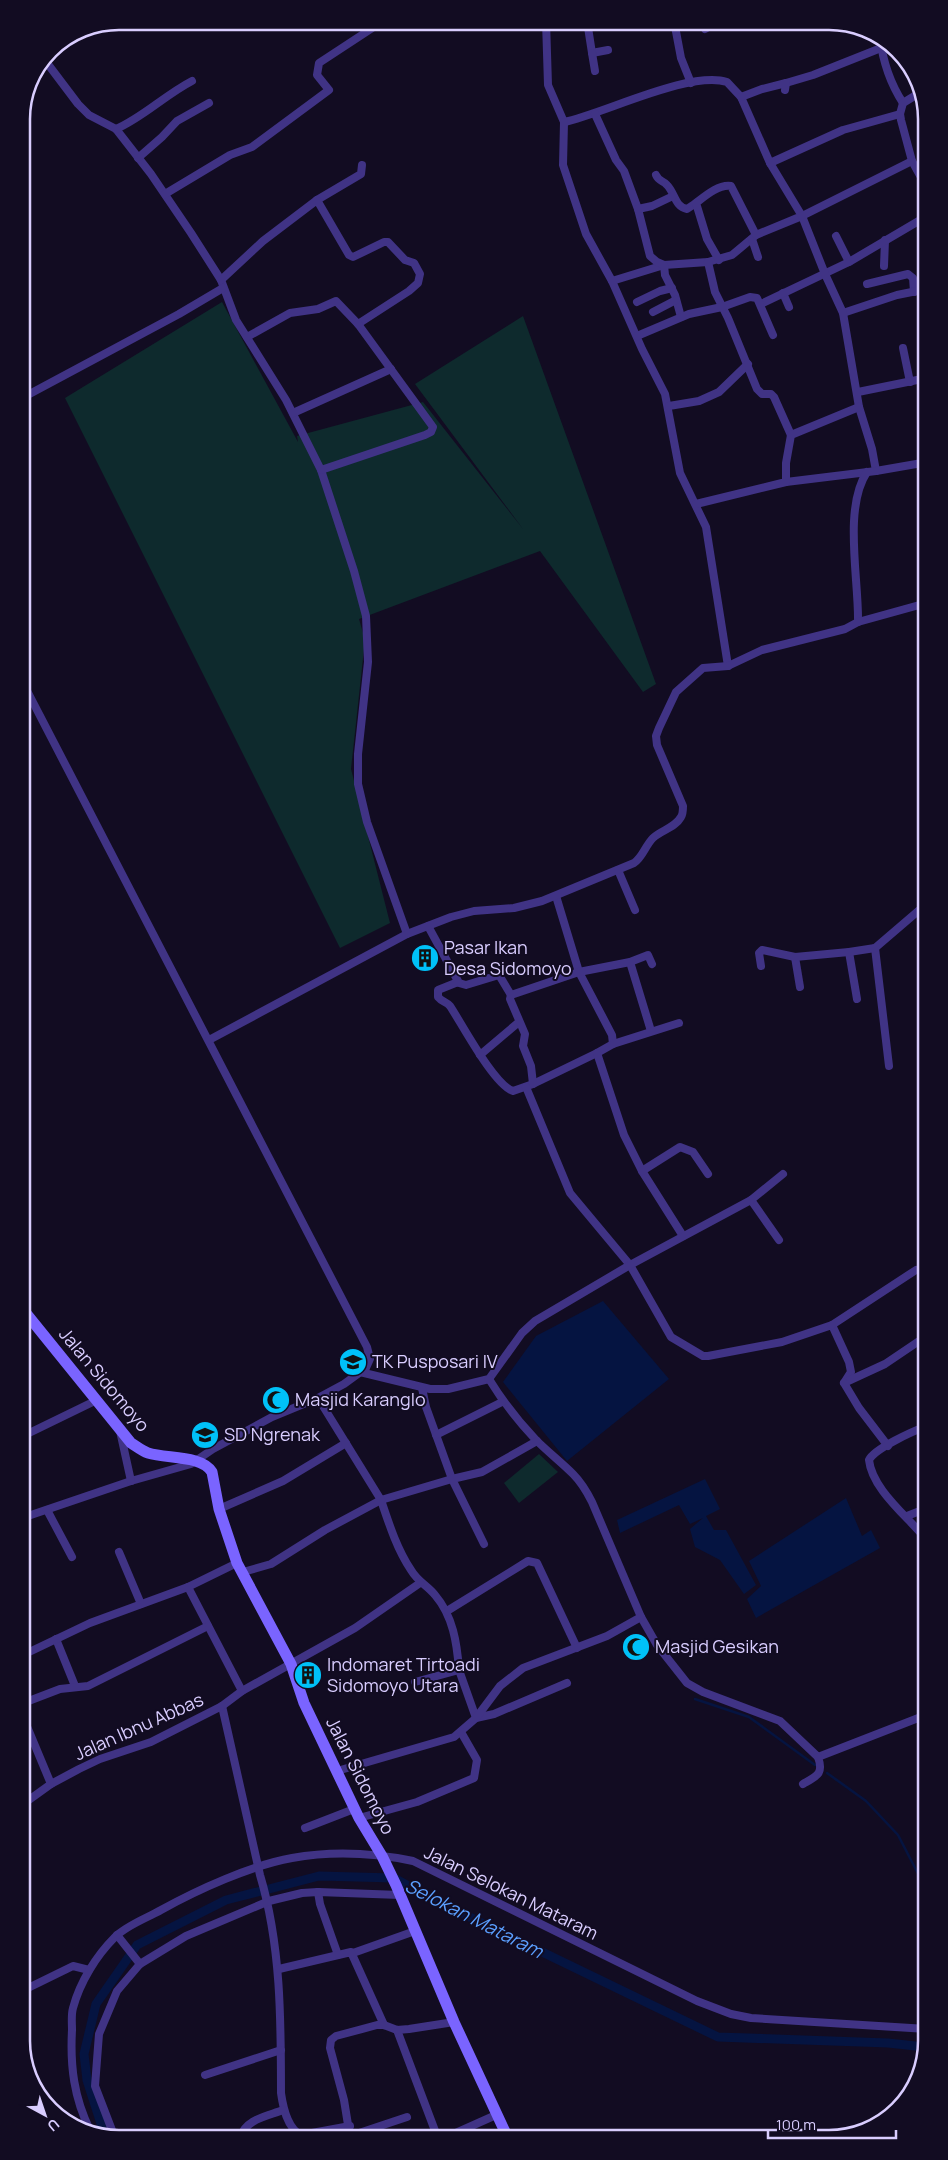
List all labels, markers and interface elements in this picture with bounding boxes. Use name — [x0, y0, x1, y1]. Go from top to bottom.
place label: Pasar Ikan Desa Sidomoyo — [444, 935, 572, 980]
building icon: Pasar Ikan Desa Sidomoyo — [410, 943, 440, 973]
street label: Jalan Sidomoyo — [54, 1322, 155, 1436]
school or university icon: TK Pusposari IV — [338, 1347, 368, 1377]
place label: TK Pusposari IV — [372, 1349, 498, 1373]
mosque icon: Masjid Karanglo — [261, 1385, 291, 1415]
place label: Masjid Karanglo — [295, 1387, 426, 1411]
school or university icon: SD Ngrenak — [190, 1420, 220, 1450]
place label: SD Ngrenak — [224, 1422, 321, 1446]
mosque icon: Masjid Gesikan — [621, 1632, 651, 1662]
place label: Masjid Gesikan — [655, 1634, 779, 1658]
place label: Indomaret Tirtoadi Sidomoyo Utara — [327, 1652, 480, 1697]
building icon: Indomaret Tirtoadi Sidomoyo Utara — [293, 1660, 323, 1690]
street label: Jalan Ibnu Abbas — [70, 1687, 207, 1765]
street label: Jalan Sidomoyo — [321, 1713, 401, 1838]
street label: Jalan Selokan Mataram — [421, 1842, 601, 1944]
water label: Selokan Mataram — [401, 1873, 547, 1963]
north arrow — [20, 2090, 70, 2140]
scale bar — [768, 2108, 896, 2140]
text: 100 m — [776, 2114, 816, 2135]
text: U — [44, 2115, 64, 2136]

